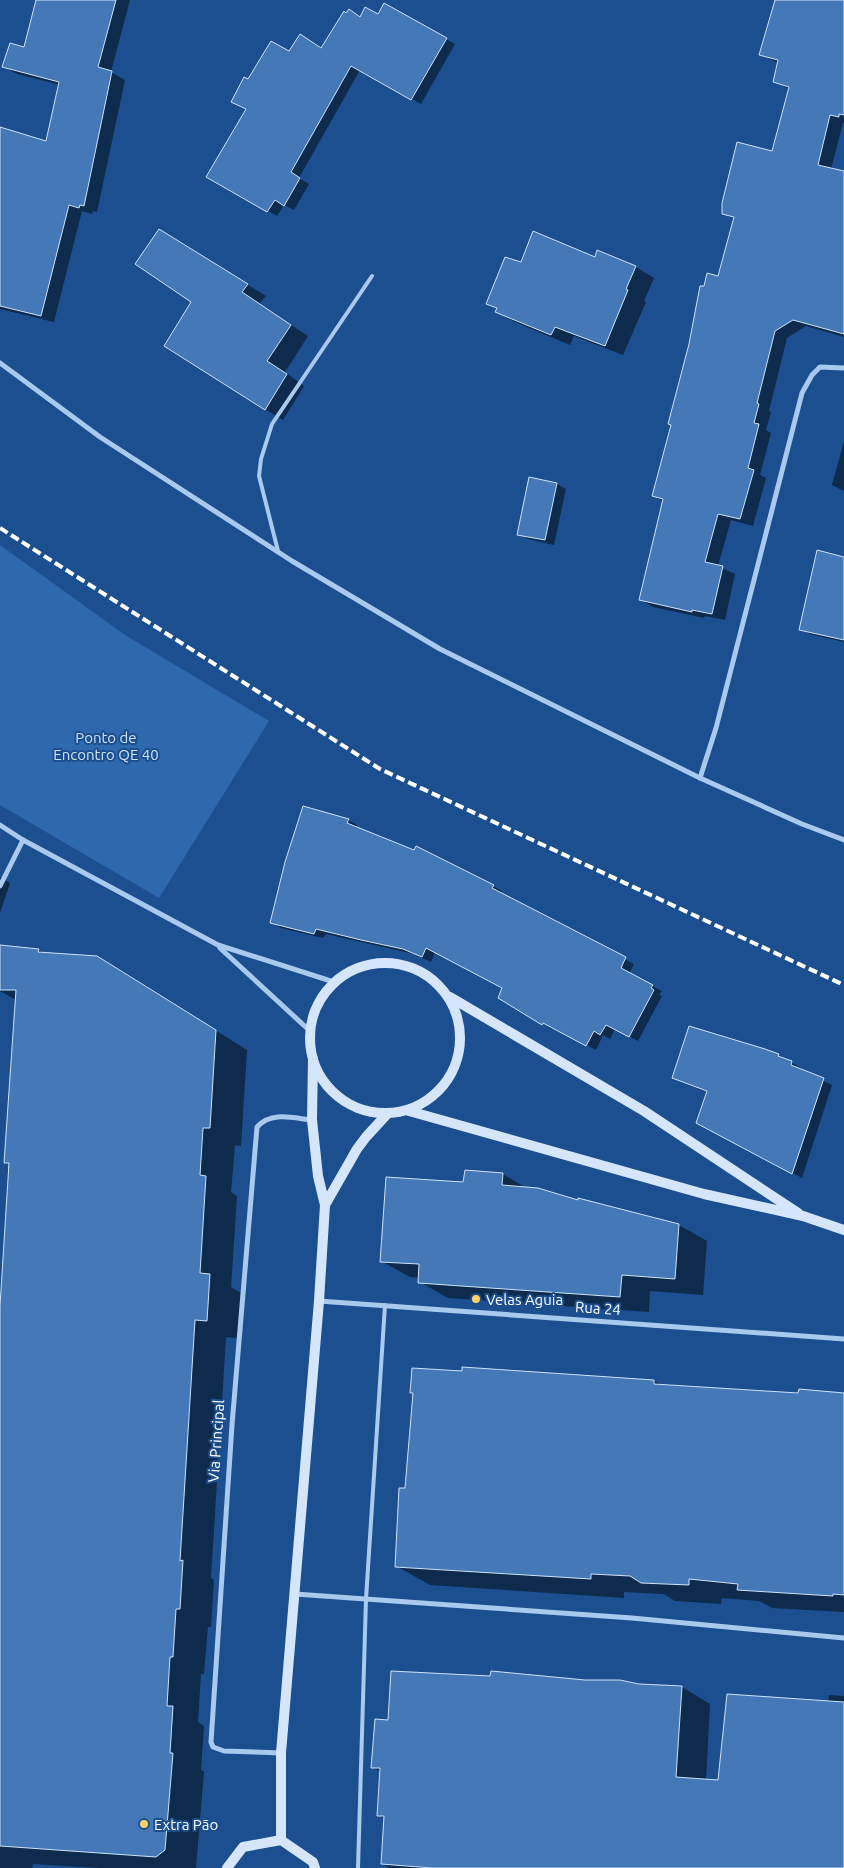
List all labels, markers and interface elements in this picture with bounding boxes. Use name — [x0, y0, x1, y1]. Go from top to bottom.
park label: Ponto de Encontro QE 40 — [53, 729, 159, 763]
place label: Velas Aguia — [486, 1291, 563, 1308]
marker: Velas Aguia — [470, 1293, 482, 1305]
street label: Rua 24 — [574, 1298, 622, 1318]
street label: Via Principal — [205, 1399, 227, 1483]
place label: Extra Pão — [154, 1816, 218, 1833]
marker: Extra Pão — [138, 1818, 150, 1830]

